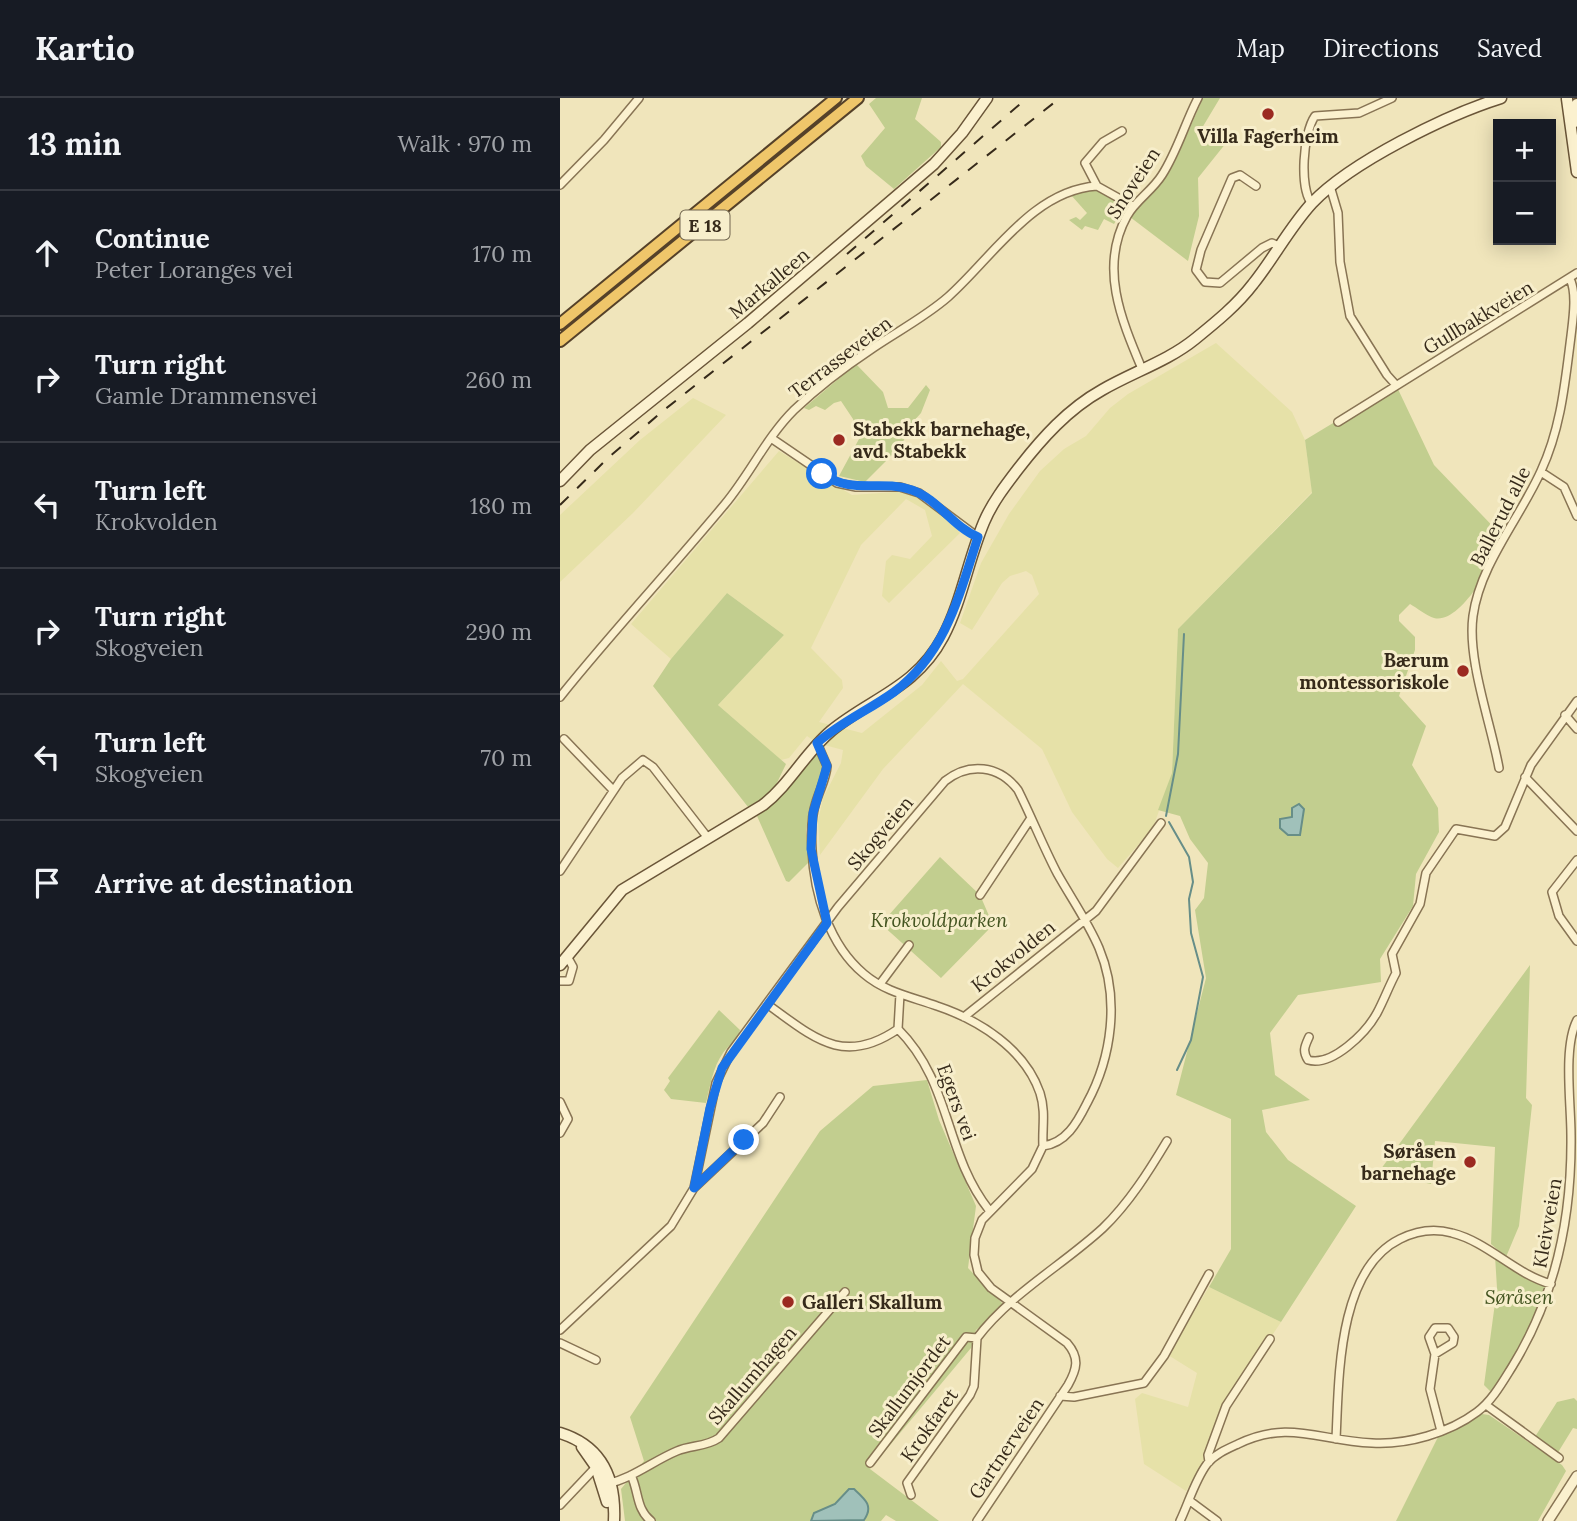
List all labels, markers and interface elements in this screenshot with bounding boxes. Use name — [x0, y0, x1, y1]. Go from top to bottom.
text: Kartio — [35, 27, 135, 69]
text: Map — [1236, 33, 1285, 64]
text: Directions — [1323, 33, 1439, 64]
text: Saved — [1477, 33, 1542, 64]
marker: Villa Fagerheim — [1260, 106, 1276, 122]
map controls — [1493, 119, 1556, 245]
button: + — [1493, 119, 1556, 182]
place label: Villa Fagerheim — [1197, 124, 1339, 148]
text: 13 min — [28, 125, 121, 163]
text: Walk · 970 m — [397, 129, 532, 158]
street label: Snoveien — [1101, 143, 1165, 223]
button: − — [1493, 182, 1556, 245]
road number: E 18 — [680, 210, 730, 240]
text: Continue — [95, 222, 210, 255]
icon: ahead — [28, 234, 66, 272]
text: 170 m — [472, 239, 532, 268]
street label: Markalleen — [724, 242, 814, 324]
text: Peter Loranges vei — [95, 255, 293, 284]
street label: Gullbakkveien — [1419, 275, 1537, 359]
street label: Terrasseveien — [784, 311, 896, 403]
text: Turn right — [95, 348, 226, 381]
icon: right — [28, 360, 66, 398]
text: 260 m — [465, 365, 532, 394]
text: Gamle Drammensvei — [95, 381, 317, 410]
place label: Stabekk barnehage, avd. Stabekk — [853, 417, 1030, 463]
marker: Stabekk barnehage, avd. Stabekk — [831, 432, 847, 448]
route start — [806, 458, 837, 489]
street label: Ballerud alle — [1465, 462, 1535, 570]
text: Turn left — [95, 474, 206, 507]
icon: left — [28, 486, 66, 524]
text: 180 m — [470, 491, 532, 520]
text: Krokvolden — [95, 507, 218, 536]
text: Turn right — [95, 600, 226, 633]
icon: right — [28, 612, 66, 650]
text: 290 m — [465, 617, 532, 646]
text: Skogveien — [95, 633, 204, 662]
place label: Bærum montessoriskole — [1299, 648, 1450, 694]
marker: Bærum montessoriskole — [1455, 663, 1471, 679]
text: Turn left — [95, 726, 206, 759]
icon: left — [28, 738, 66, 776]
text: 70 m — [481, 743, 532, 772]
text: Skogveien — [95, 759, 204, 788]
street label: Skogveien — [842, 791, 918, 875]
icon: arrive — [28, 864, 66, 902]
text: Arrive at destination — [95, 867, 353, 900]
park label: Krokvoldparken — [871, 908, 1008, 932]
street label: Krokvolden — [966, 915, 1060, 997]
street label: Egers vei — [932, 1060, 982, 1144]
route end — [728, 1124, 759, 1155]
place label: Søråsen barnehage — [1360, 1139, 1456, 1185]
marker: Søråsen barnehage — [1462, 1154, 1478, 1170]
street label: Kleivveien — [1527, 1176, 1567, 1270]
park label: Søråsen — [1485, 1285, 1553, 1309]
place label: Galleri Skallum — [802, 1290, 943, 1314]
marker: Galleri Skallum — [780, 1294, 796, 1310]
street label: Skallumhagen — [703, 1321, 801, 1429]
street label: Skallumjordet — [863, 1329, 956, 1442]
street label: Krokfaret — [895, 1383, 963, 1466]
street label: Gartnerveien — [963, 1393, 1049, 1503]

